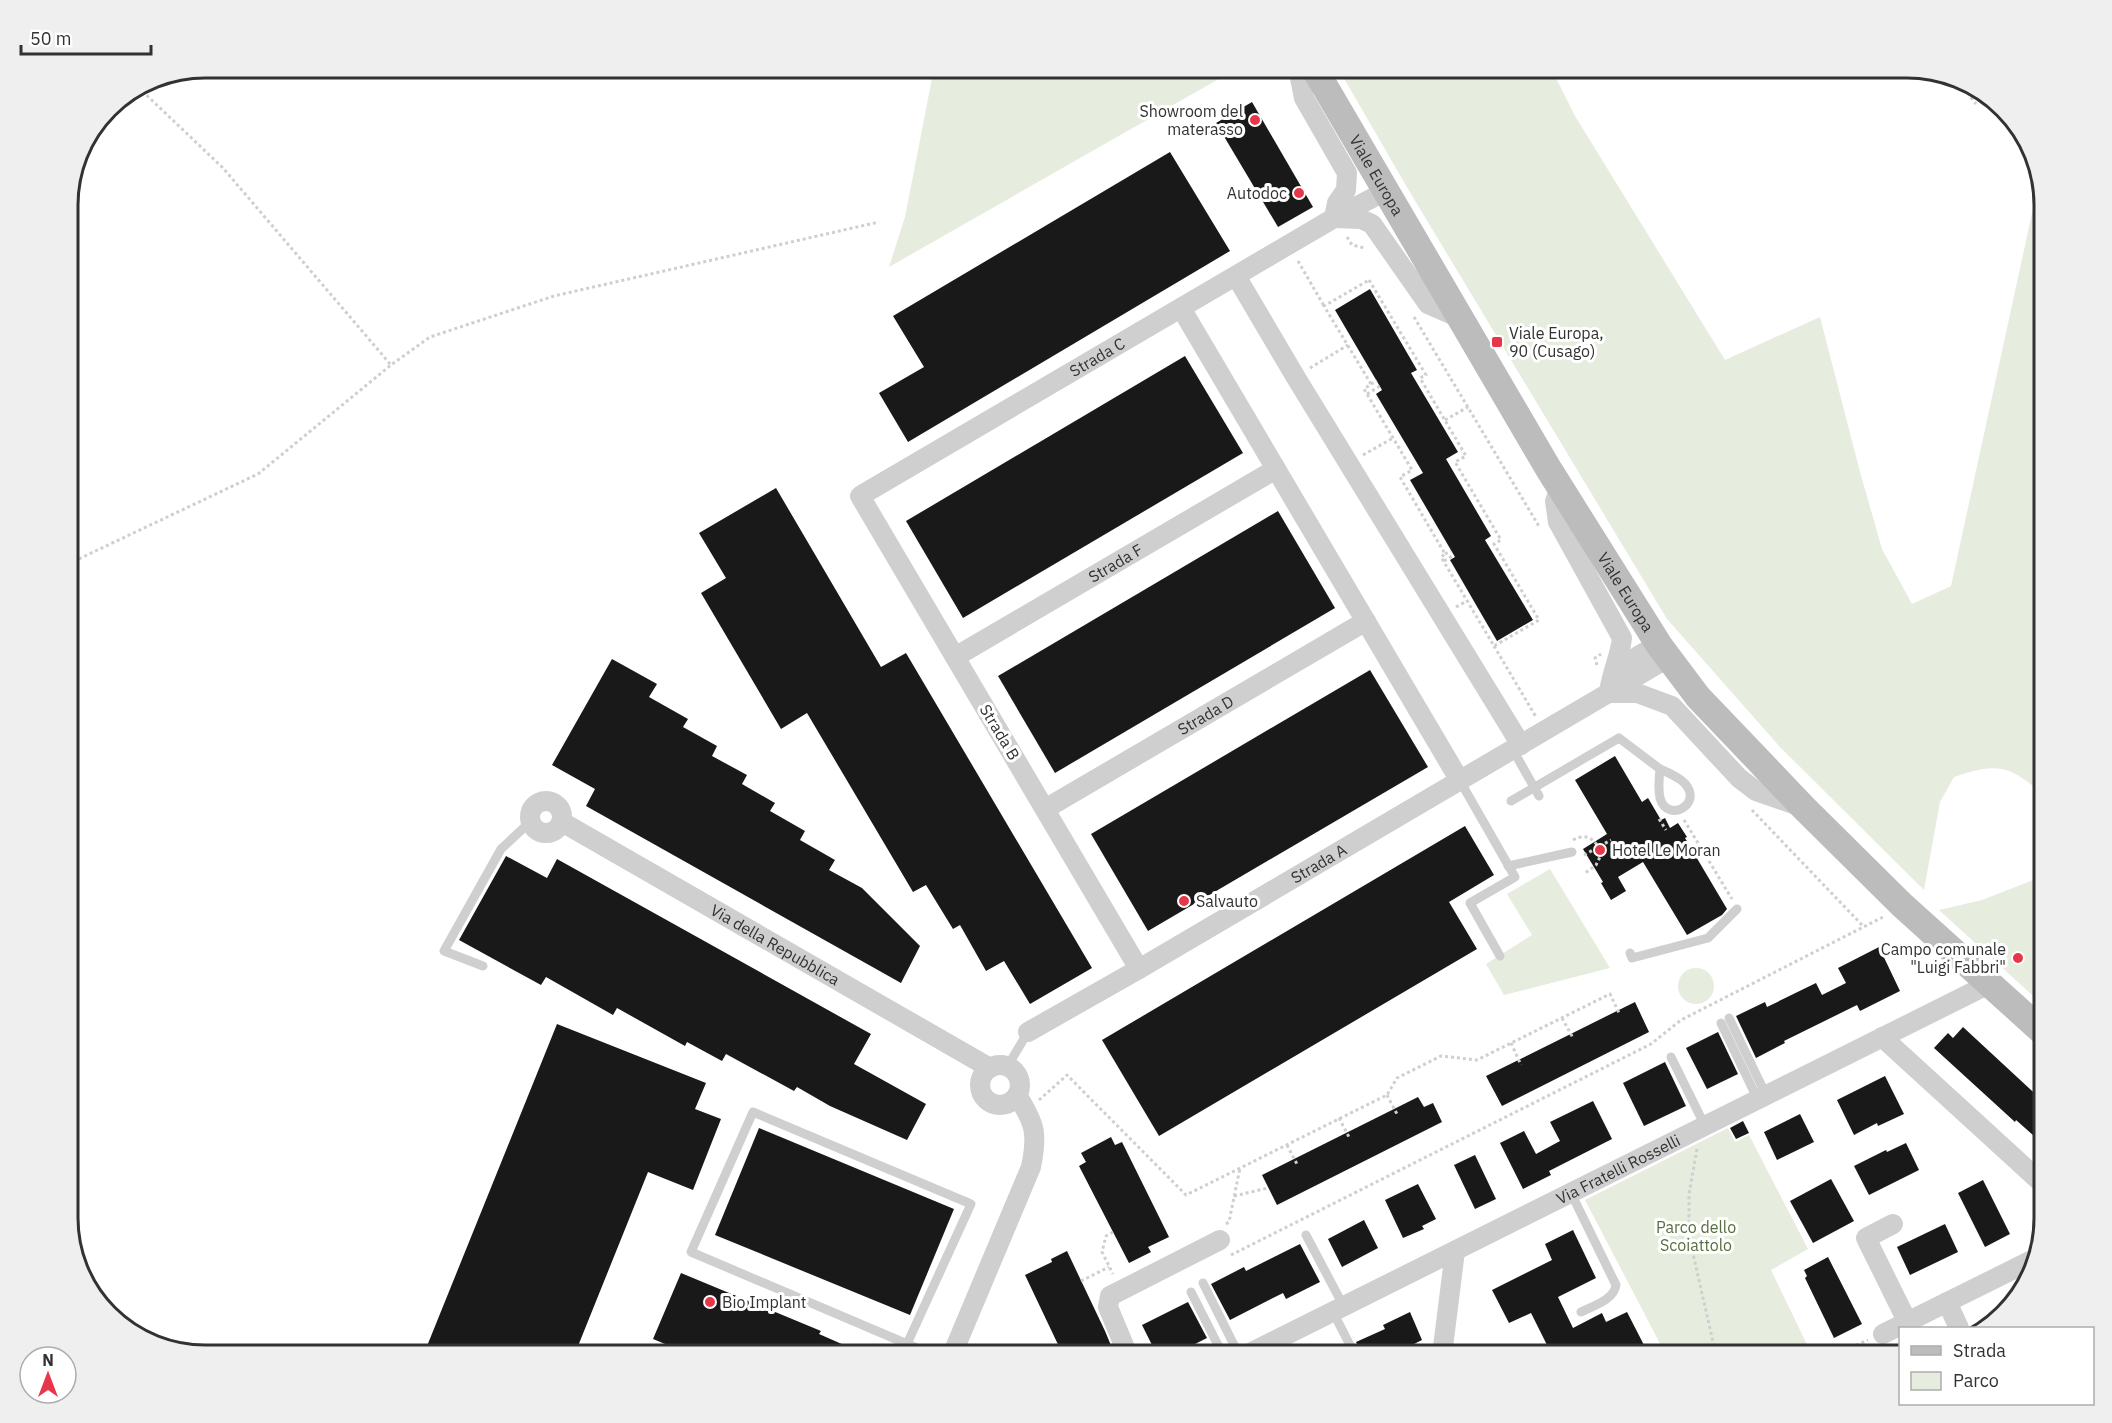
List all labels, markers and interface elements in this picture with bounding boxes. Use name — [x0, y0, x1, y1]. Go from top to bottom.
scale bar — [21, 18, 152, 56]
text: 50 m — [30, 27, 72, 50]
place label: Showroom del materasso — [1140, 101, 1243, 139]
marker: Showroom del materasso — [1248, 113, 1262, 127]
street label: Viale Europa — [1345, 131, 1408, 219]
place label: Autodoc — [1227, 183, 1287, 203]
marker: Autodoc — [1292, 186, 1306, 200]
place label: Viale Europa, 90 (Cusago) — [1509, 323, 1604, 361]
street label: Strada C — [1066, 333, 1128, 381]
marker: Viale Europa, 90 (Cusago) — [1490, 335, 1504, 349]
street label: Strada F — [1085, 539, 1146, 587]
street label: Viale Europa — [1593, 549, 1659, 636]
street label: Strada D — [1174, 691, 1237, 739]
street label: Strada B — [976, 701, 1024, 763]
street label: Strada A — [1287, 839, 1350, 888]
place label: Hotel Le Moran — [1612, 840, 1721, 860]
marker: Hotel Le Moran — [1593, 843, 1607, 857]
place label: Salvauto — [1196, 891, 1258, 911]
marker: Salvauto — [1177, 894, 1191, 908]
street label: Via della Repubblica — [707, 900, 844, 990]
place label: Campo comunale "Luigi Fabbri" — [1881, 939, 2006, 977]
marker: Campo comunale "Luigi Fabbri" — [2011, 951, 2025, 965]
street label: Via Fratelli Rosselli — [1553, 1130, 1683, 1208]
park label: Parco dello Scoiattolo — [1656, 1217, 1736, 1255]
place label: Bio Implant — [722, 1292, 806, 1312]
marker: Bio Implant — [703, 1295, 717, 1309]
legend — [1899, 1327, 2094, 1405]
text: Strada — [1953, 1339, 2006, 1362]
north arrow — [18, 1345, 78, 1405]
text: N — [42, 1350, 54, 1370]
text: Parco — [1953, 1369, 1999, 1392]

